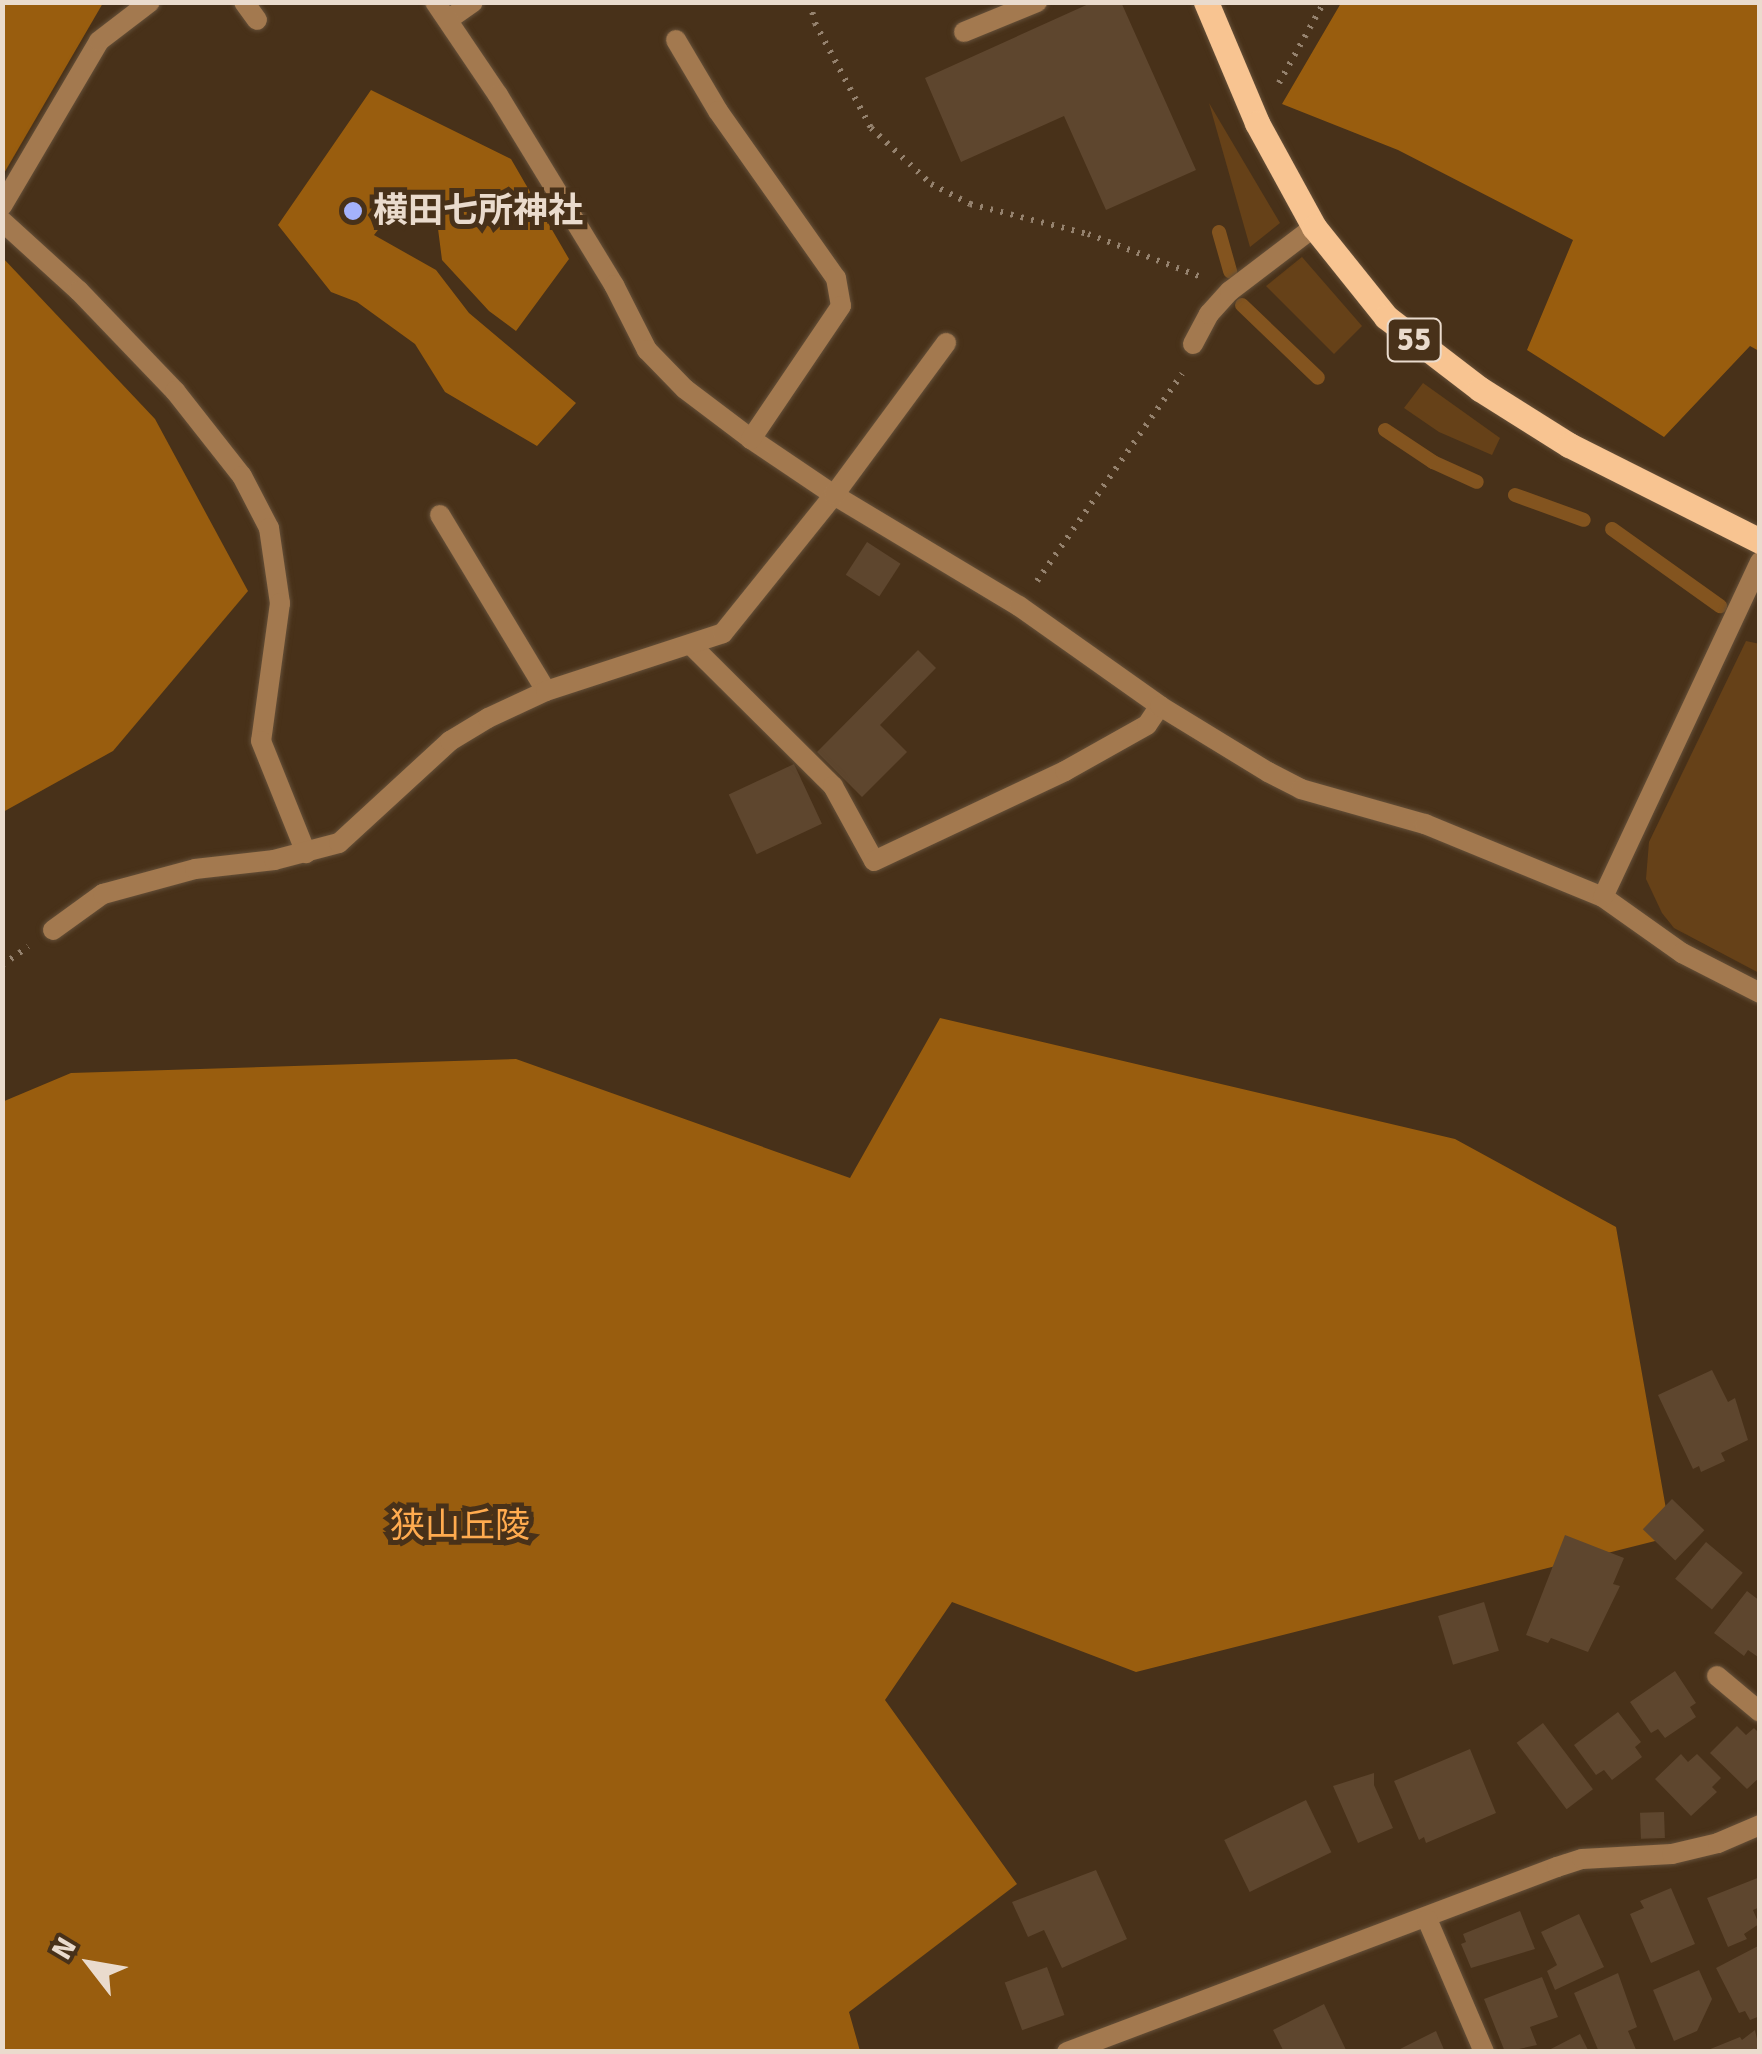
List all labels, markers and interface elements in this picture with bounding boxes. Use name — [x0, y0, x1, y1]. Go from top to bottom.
place label: 横田七所神社 — [373, 190, 583, 232]
marker: 横田七所神社 — [342, 200, 364, 222]
road number: 55 — [1386, 313, 1442, 367]
park label: 狭山丘陵 — [390, 1505, 530, 1547]
north arrow — [40, 1914, 140, 2014]
text: N — [45, 1931, 84, 1966]

